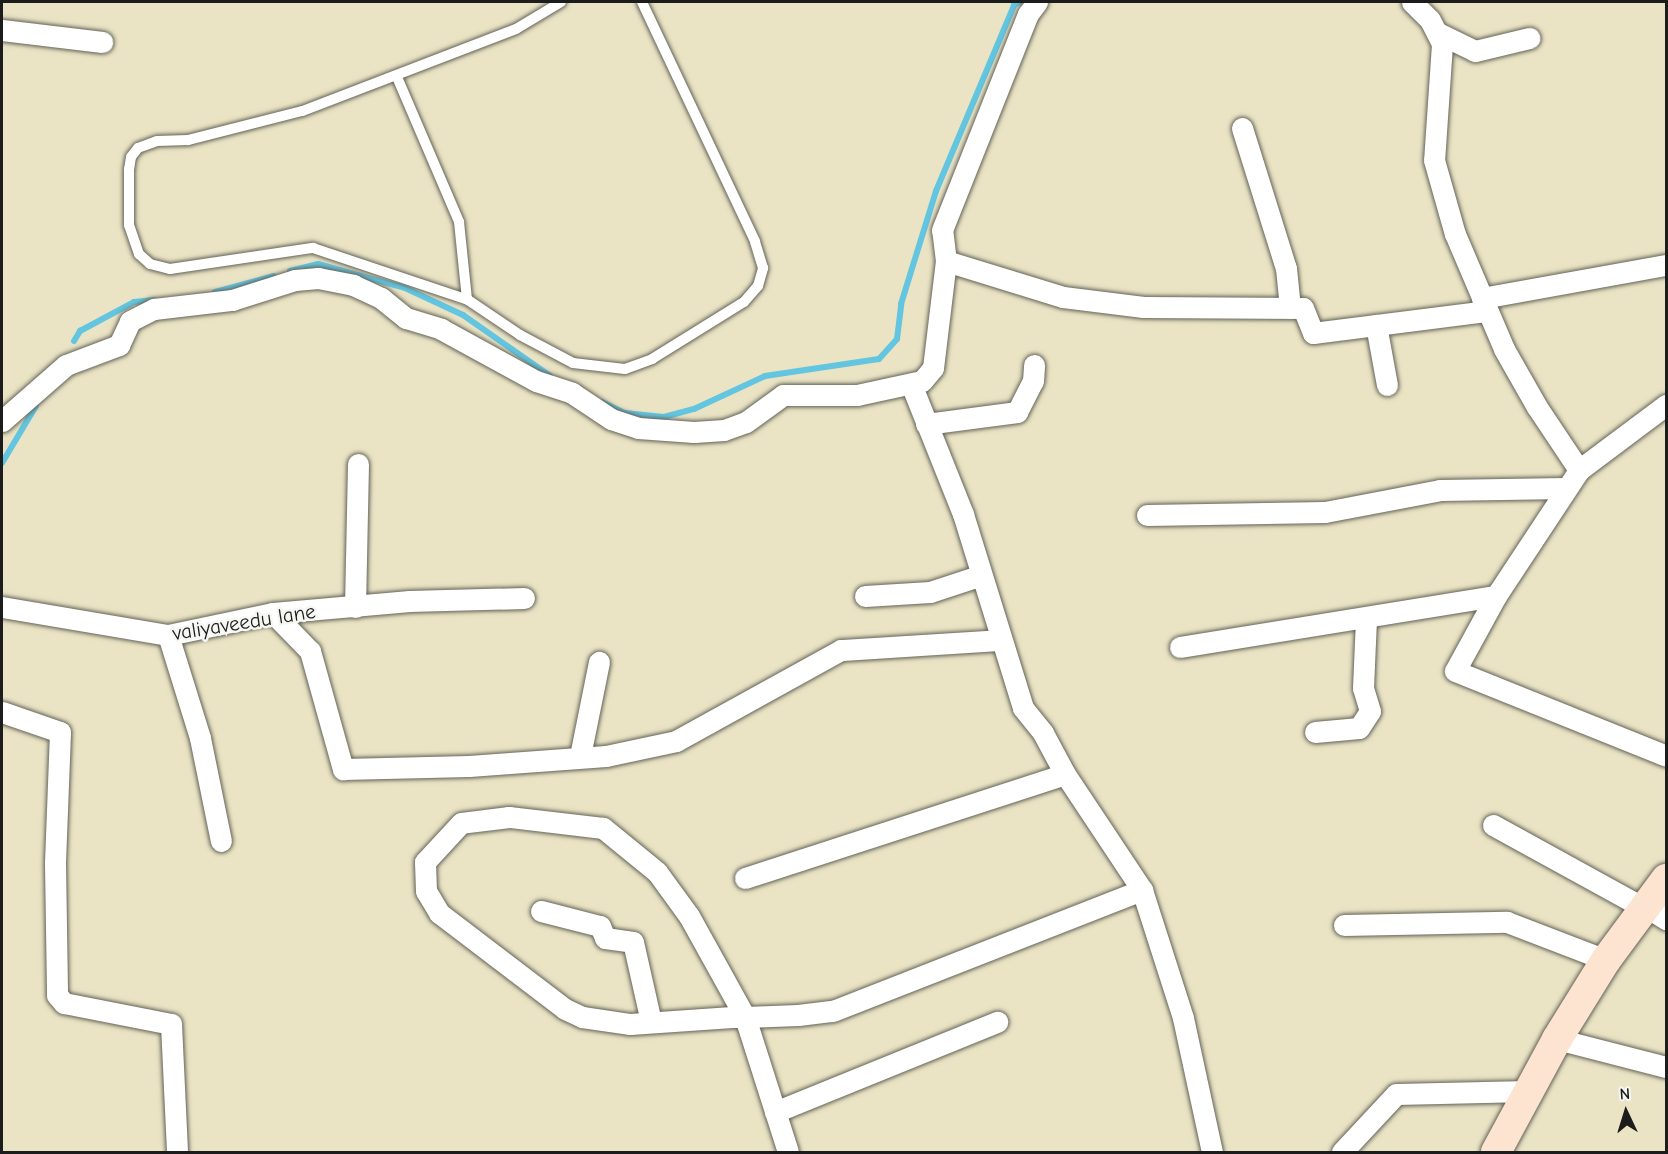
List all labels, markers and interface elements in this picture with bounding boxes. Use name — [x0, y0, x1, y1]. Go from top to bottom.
street label: valiyaveedu lane — [171, 598, 317, 646]
north arrow — [1596, 1082, 1656, 1142]
text: N — [1619, 1085, 1631, 1103]

